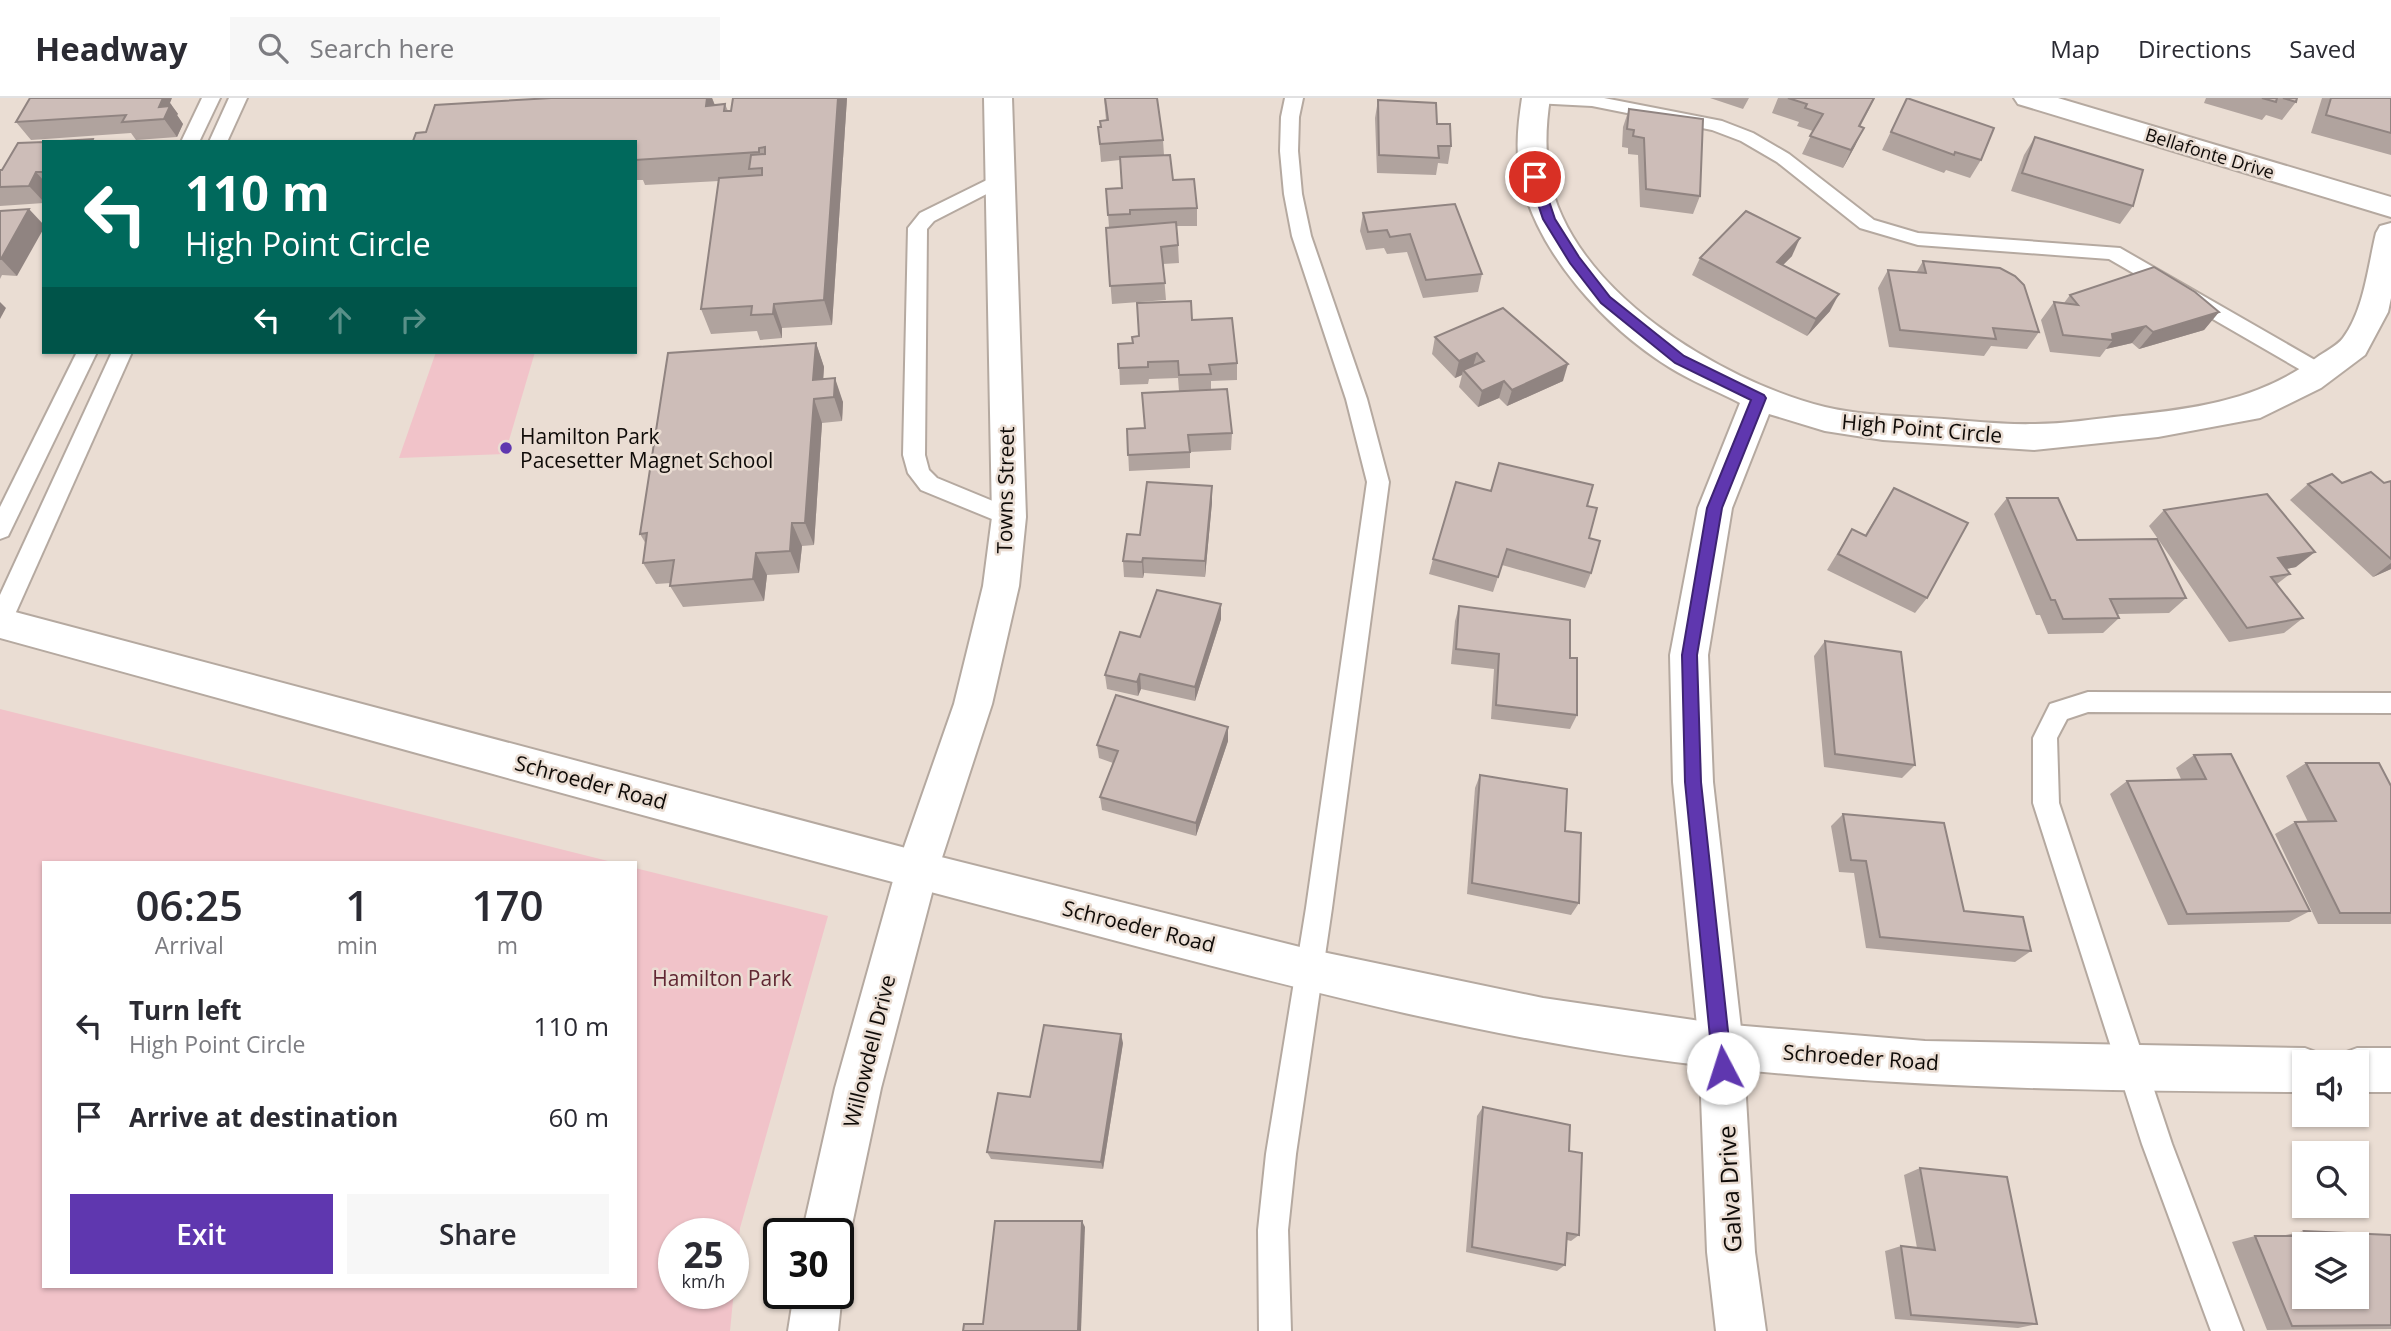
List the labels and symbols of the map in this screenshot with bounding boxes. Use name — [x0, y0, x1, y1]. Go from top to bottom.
street label: Bellafonte Drive — [2142, 122, 2278, 184]
pin — [1505, 147, 1565, 207]
street label: High Point Circle — [1841, 407, 2003, 449]
place label: Hamilton Park Pacesetter Magnet School — [520, 422, 773, 474]
street label: Towns Street — [990, 426, 1020, 554]
marker: Hamilton Park Pacesetter Magnet School — [498, 440, 514, 456]
street label: Schroeder Road — [512, 748, 670, 816]
street label: Schroeder Road — [1060, 894, 1218, 958]
park label: Hamilton Park — [652, 964, 792, 992]
street label: Willowdell Drive — [837, 972, 901, 1130]
position arrow — [1686, 1031, 1760, 1105]
street label: Schroeder Road — [1782, 1038, 1940, 1076]
street label: Galva Drive — [1709, 1125, 1749, 1253]
speed limit sign: 30 — [763, 1218, 854, 1309]

